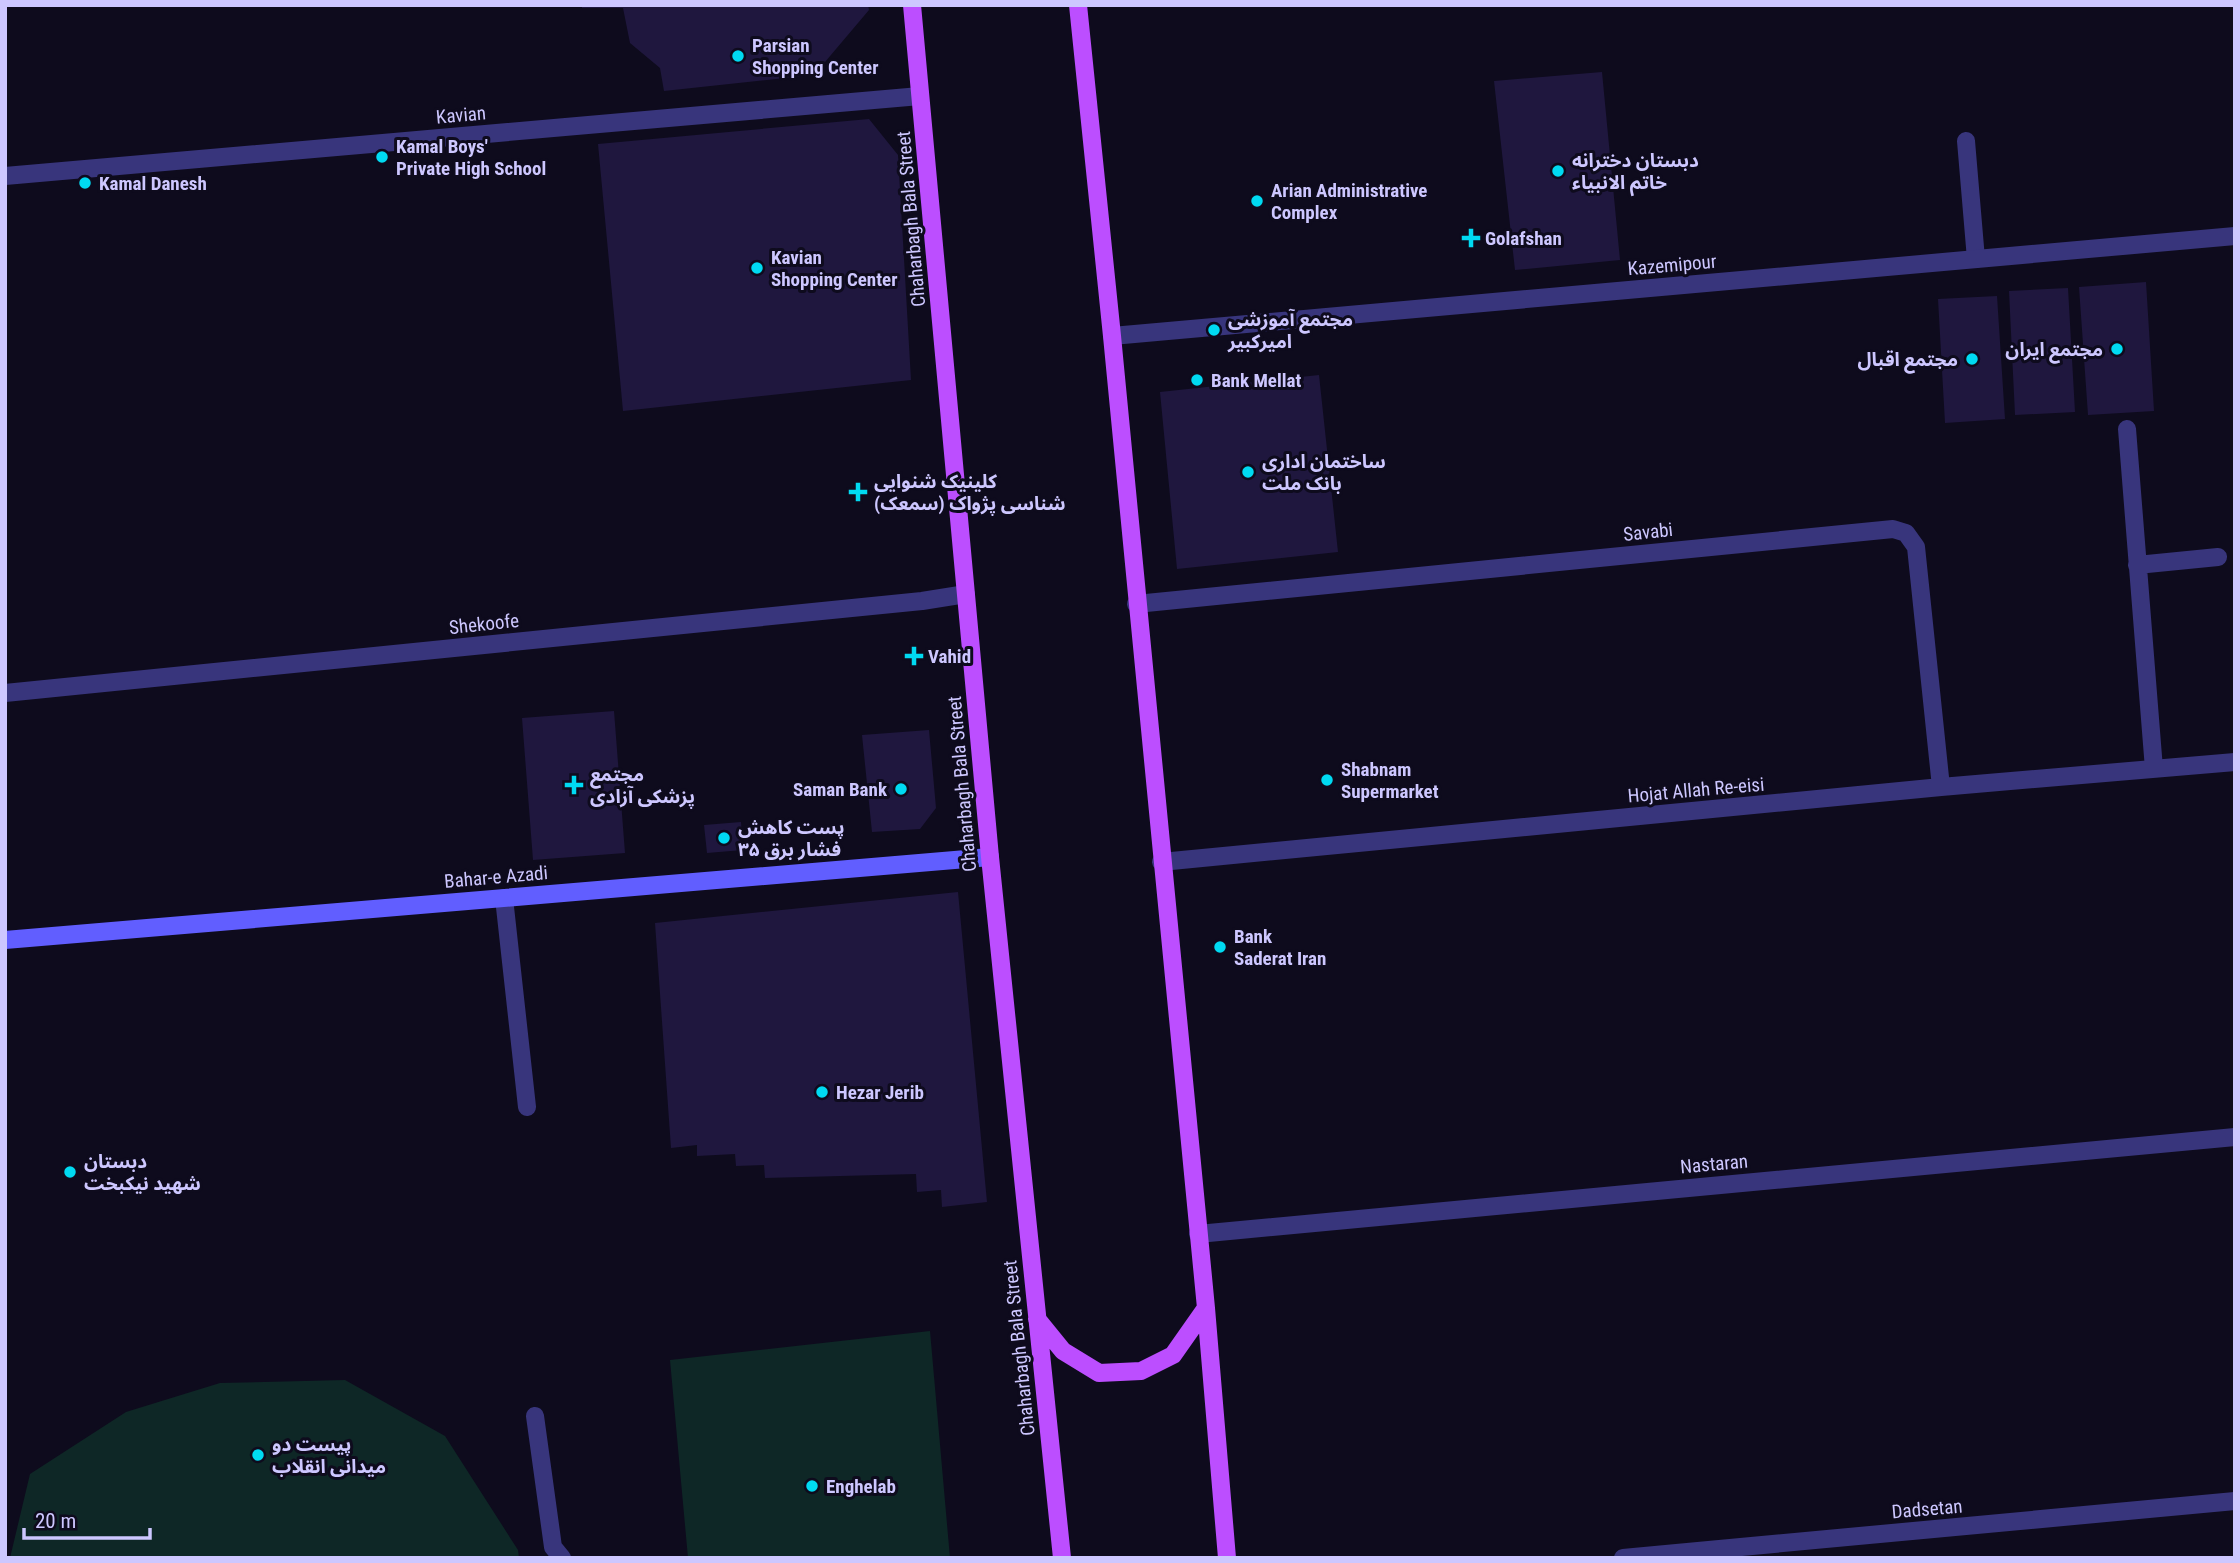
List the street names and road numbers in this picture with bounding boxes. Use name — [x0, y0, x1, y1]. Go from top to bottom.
street label: Kavian — [435, 101, 487, 129]
street label: Chaharbagh Bala Street — [892, 130, 930, 308]
street label: Kazemipour — [1627, 250, 1718, 280]
street label: Savabi — [1622, 518, 1674, 546]
street label: Shekoofe — [448, 609, 520, 639]
street label: Chaharbagh Bala Street — [943, 695, 981, 873]
street label: Hojat Allah Re-eisi — [1627, 773, 1765, 807]
street label: Bahar-e Azadi — [443, 861, 549, 893]
street label: Nastaran — [1679, 1150, 1749, 1178]
street label: Chaharbagh Bala Street — [998, 1259, 1040, 1437]
street label: Dadsetan — [1891, 1494, 1963, 1524]

